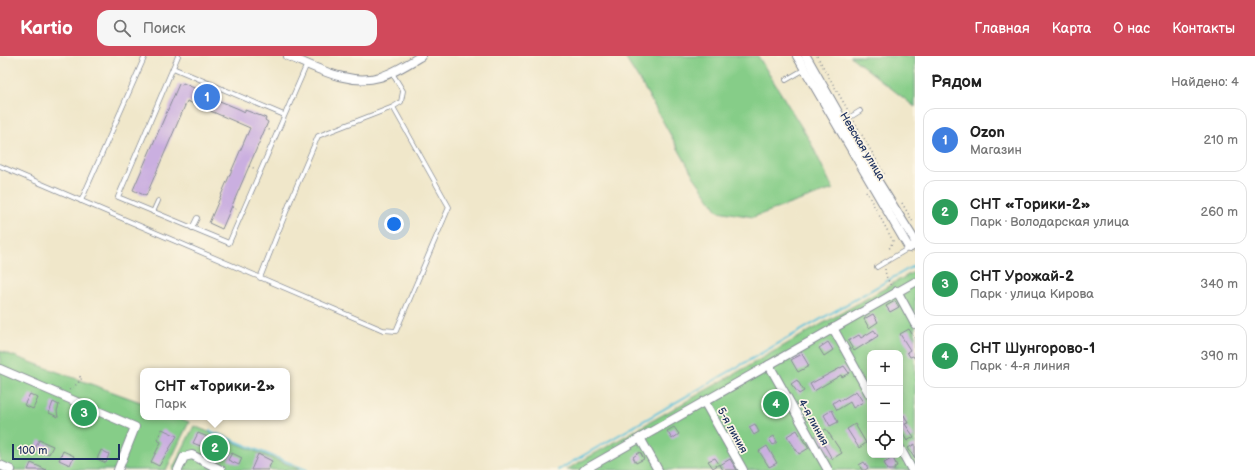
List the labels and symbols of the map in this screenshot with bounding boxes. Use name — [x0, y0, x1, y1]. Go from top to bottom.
pin: 1 — [194, 82, 220, 112]
street label: Невская улица — [837, 110, 888, 183]
your location — [384, 214, 404, 234]
pin: 4 — [763, 389, 789, 419]
street label: 4-я линия — [796, 397, 832, 448]
pin: 3 — [71, 398, 97, 428]
street label: 5-я линия — [715, 405, 750, 455]
pin: 2 — [202, 433, 228, 463]
scale bar — [12, 442, 120, 461]

